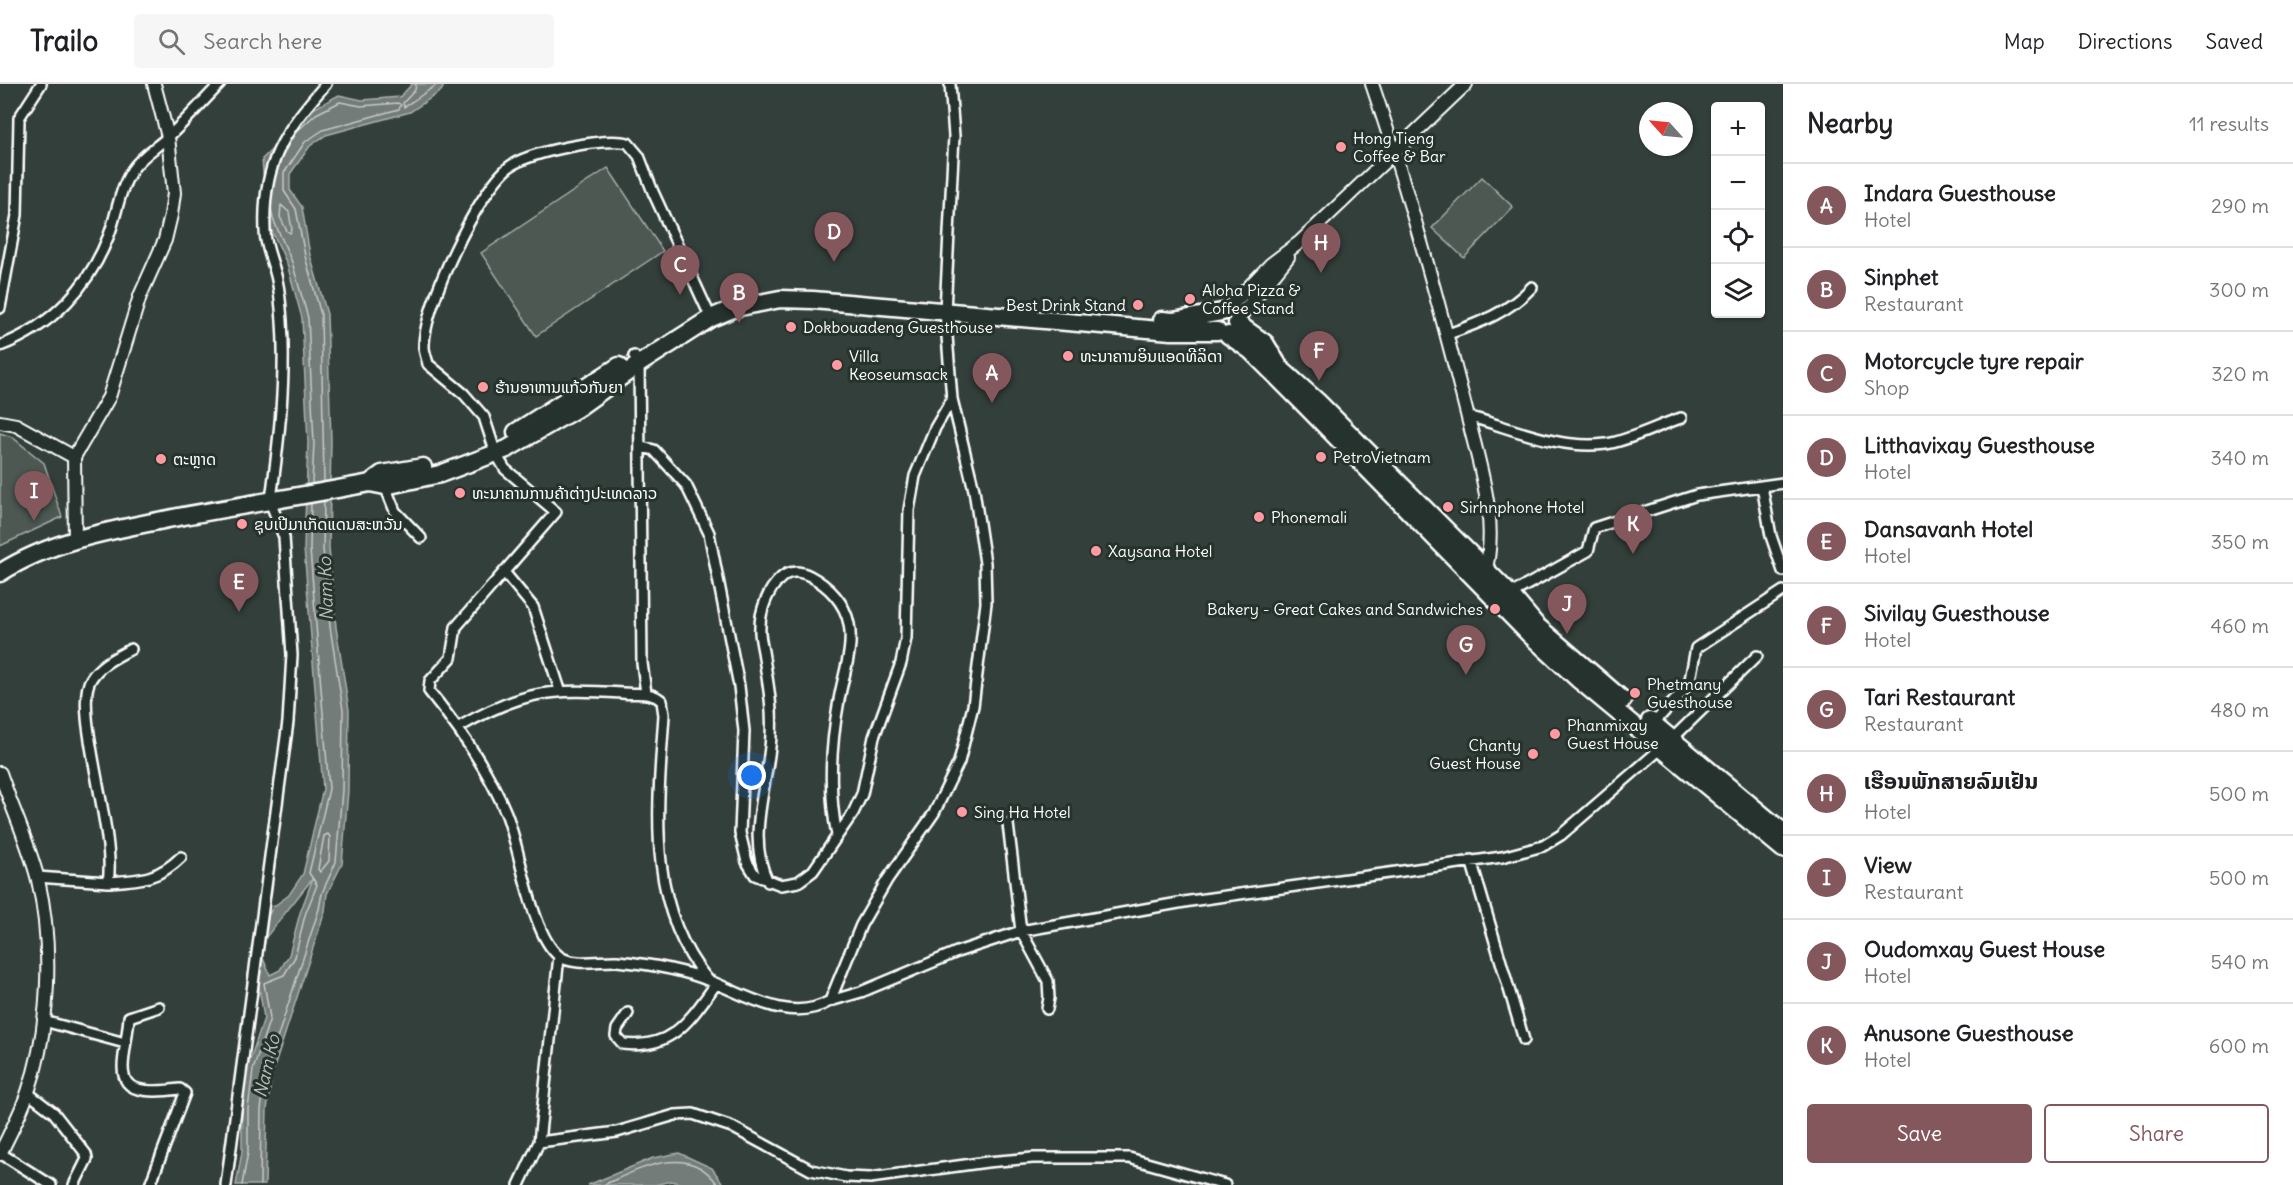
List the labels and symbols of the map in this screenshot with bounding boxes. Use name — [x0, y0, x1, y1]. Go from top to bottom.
north arrow — [1639, 102, 1693, 156]
place label: Hong Tieng Coffee & Bar — [1353, 128, 1446, 166]
marker: Hong Tieng Coffee & Bar — [1334, 140, 1348, 154]
pin: D — [814, 212, 854, 262]
pin: H — [1302, 224, 1340, 273]
pin: C — [660, 246, 700, 295]
pin: B — [720, 274, 758, 323]
place label: Aloha Pizza & Coffee Stand — [1202, 280, 1301, 318]
marker: Aloha Pizza & Coffee Stand — [1183, 292, 1197, 306]
place label: Best Drink Stand — [1006, 295, 1126, 315]
marker: Best Drink Stand — [1131, 298, 1145, 312]
place label: Dokbouadeng Guesthouse — [803, 317, 993, 337]
marker: Dokbouadeng Guesthouse — [784, 320, 798, 334]
pin: F — [1300, 332, 1338, 381]
place label: Villa Keoseumsack — [849, 346, 948, 384]
place label: ທະນາຄານອິນແອດທີລິດາ — [1080, 346, 1222, 366]
marker: ທະນາຄານອິນແອດທີລິດາ — [1061, 349, 1075, 363]
pin: A — [972, 354, 1012, 403]
marker: Villa Keoseumsack — [830, 358, 844, 372]
place label: ຮ້ານອາຫານແກ້ວກັນຍາ — [495, 377, 623, 397]
marker: ຮ້ານອາຫານແກ້ວກັນຍາ — [476, 380, 490, 394]
place label: PetroVietnam — [1333, 447, 1431, 467]
place label: ຕະຫຼາດ — [173, 449, 216, 469]
marker: PetroVietnam — [1314, 450, 1328, 464]
marker: ຕະຫຼາດ — [154, 452, 168, 466]
pin: I — [15, 472, 54, 521]
place label: ທະນາຄານການຄ້າຕ່າງປະເທດລາວ — [472, 483, 657, 503]
marker: ທະນາຄານການຄ້າຕ່າງປະເທດລາວ — [453, 486, 467, 500]
place label: Sirhnphone Hotel — [1460, 497, 1584, 517]
marker: Sirhnphone Hotel — [1441, 500, 1455, 514]
pin: K — [1614, 504, 1652, 554]
place label: Phonemali — [1271, 507, 1347, 527]
marker: Phonemali — [1252, 510, 1266, 524]
place label: ຊຸບເປີມາເກັດແດນສະຫວັນ — [254, 514, 403, 535]
marker: ຊຸບເປີມາເກັດແດນສະຫວັນ — [235, 517, 249, 531]
place label: Xaysana Hotel — [1108, 541, 1212, 561]
marker: Xaysana Hotel — [1089, 544, 1103, 558]
water label: Nam Ko — [313, 556, 338, 621]
pin: E — [220, 562, 258, 612]
pin: J — [1548, 584, 1586, 634]
place label: Bakery - Great Cakes and Sandwiches — [1207, 599, 1483, 619]
marker: Bakery - Great Cakes and Sandwiches — [1488, 602, 1502, 616]
pin: G — [1446, 626, 1486, 675]
place label: Phetmany Guesthouse — [1647, 674, 1733, 712]
marker: Phetmany Guesthouse — [1628, 686, 1642, 700]
place label: Phanmixay Guest House — [1567, 715, 1659, 753]
marker: Phanmixay Guest House — [1548, 727, 1562, 741]
place label: Chanty Guest House — [1429, 735, 1521, 773]
marker: Chanty Guest House — [1526, 747, 1540, 761]
your location — [737, 761, 766, 790]
place label: Sing Ha Hotel — [974, 802, 1071, 822]
marker: Sing Ha Hotel — [955, 805, 969, 819]
water label: Nam Ko — [248, 1031, 285, 1100]

